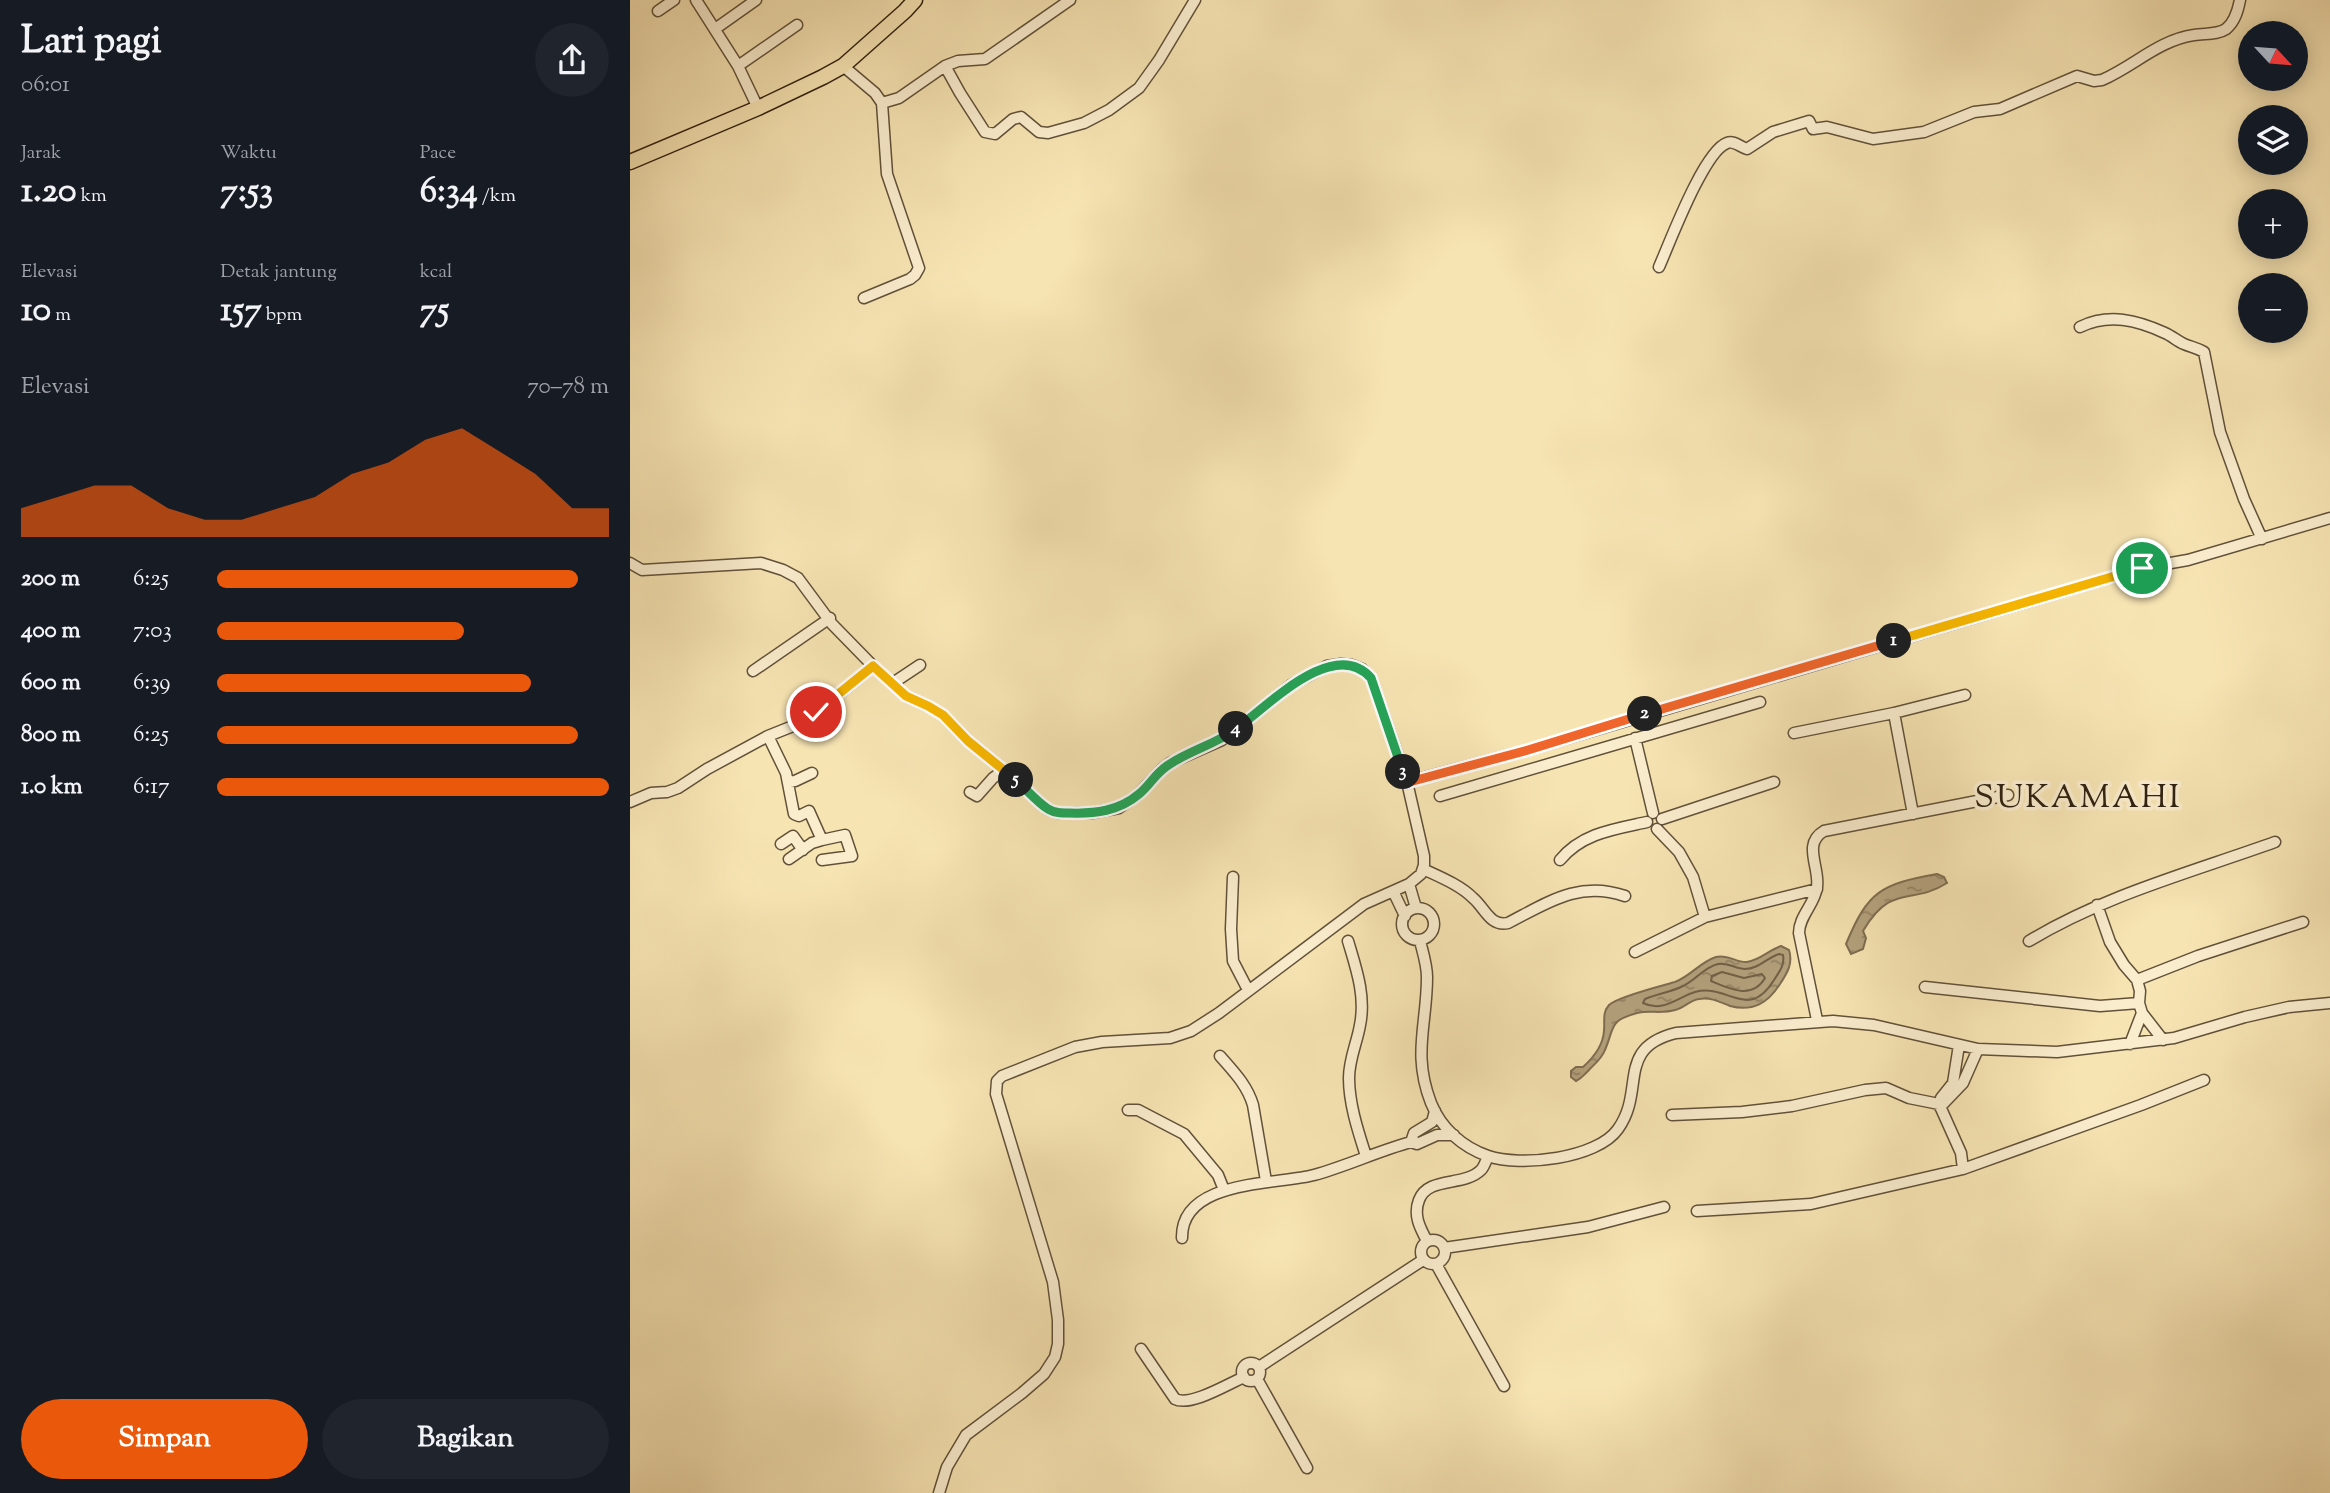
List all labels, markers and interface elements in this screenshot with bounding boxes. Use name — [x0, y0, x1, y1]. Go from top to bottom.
text: Lari pagi — [21, 16, 161, 70]
north arrow — [2238, 21, 2308, 91]
map controls — [2238, 21, 2308, 343]
button: share — [535, 23, 609, 97]
text: 06:01 — [21, 69, 70, 102]
button: layers — [2238, 105, 2308, 175]
text: Jarak — [21, 140, 61, 167]
text: Waktu — [220, 140, 277, 167]
text: Pace — [420, 140, 456, 167]
text: 1.20 — [21, 167, 77, 218]
text: 7:53 — [220, 167, 273, 218]
text: 6:34 — [420, 167, 478, 218]
text: km — [77, 183, 107, 210]
text: /km — [478, 183, 516, 210]
button: + — [2238, 189, 2308, 259]
text: Elevasi — [21, 259, 78, 286]
text: Detak jantung — [220, 259, 337, 286]
text: kcal — [420, 259, 452, 286]
button: − — [2238, 273, 2308, 343]
text: 10 — [21, 286, 51, 337]
text: 157 — [220, 286, 262, 337]
text: 75 — [420, 286, 449, 337]
text: m — [51, 302, 71, 329]
text: bpm — [262, 302, 302, 329]
text: Elevasi — [21, 371, 90, 404]
text: 70–78 m — [527, 371, 609, 404]
pin — [2112, 538, 2172, 598]
icon: arrive — [2123, 549, 2161, 587]
text: 200 m — [21, 563, 80, 596]
text: 6:25 — [133, 563, 169, 596]
text: 400 m — [21, 615, 81, 648]
text: 7:03 — [133, 615, 172, 648]
pin: 1 — [1876, 624, 1912, 658]
text: 1 — [1890, 627, 1897, 654]
text: 600 m — [21, 667, 81, 700]
text: 6:39 — [133, 667, 170, 700]
pin — [786, 682, 846, 742]
icon: check — [797, 693, 835, 731]
pin: 2 — [1628, 696, 1662, 732]
text: 2 — [1640, 700, 1649, 727]
pin: 4 — [1218, 712, 1254, 746]
text: 4 — [1231, 715, 1240, 742]
text: 800 m — [21, 719, 81, 752]
text: 6:25 — [133, 719, 169, 752]
pin: 3 — [1386, 754, 1420, 790]
text: 3 — [1399, 758, 1406, 785]
pin: 5 — [998, 762, 1034, 798]
text: 5 — [1012, 766, 1019, 793]
text: 1.0 km — [21, 771, 83, 804]
text: 6:17 — [133, 771, 170, 804]
district label: SUKAMAHI — [1974, 775, 2182, 823]
button: Simpan — [21, 1399, 308, 1479]
button: Bagikan — [322, 1399, 609, 1479]

